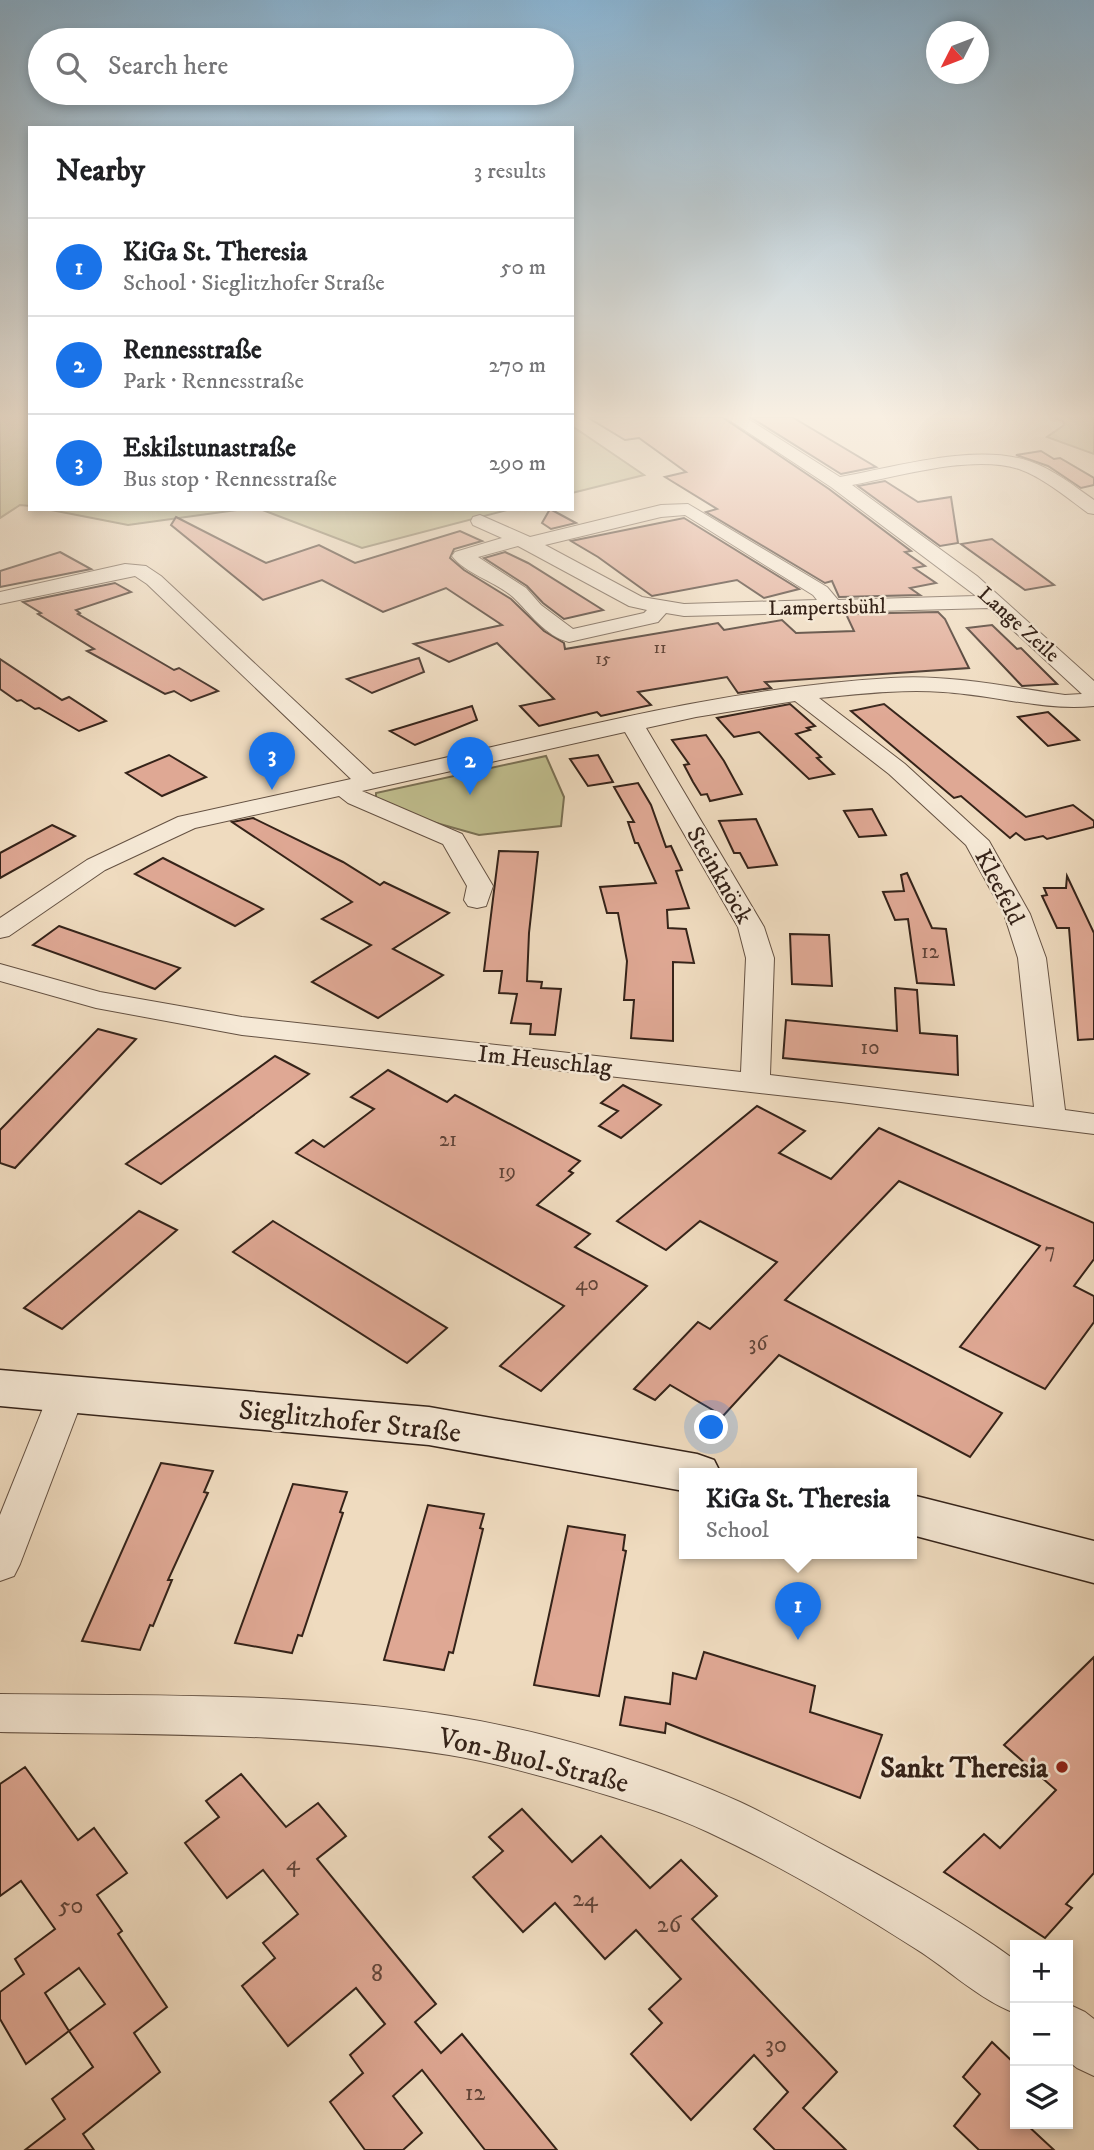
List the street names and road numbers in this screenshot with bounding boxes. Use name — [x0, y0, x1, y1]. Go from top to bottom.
street label: Lange Zeile — [972, 581, 1065, 668]
street label: Lampertsbühl — [768, 594, 887, 622]
street label: Steinknöck — [679, 822, 759, 930]
street label: Kleefeld — [967, 845, 1031, 930]
street label: Im Heuschlag — [476, 1039, 614, 1083]
street label: Sieglitzhofer Straße — [237, 1392, 463, 1451]
street label: Von-Buol-Straße — [434, 1720, 632, 1801]

